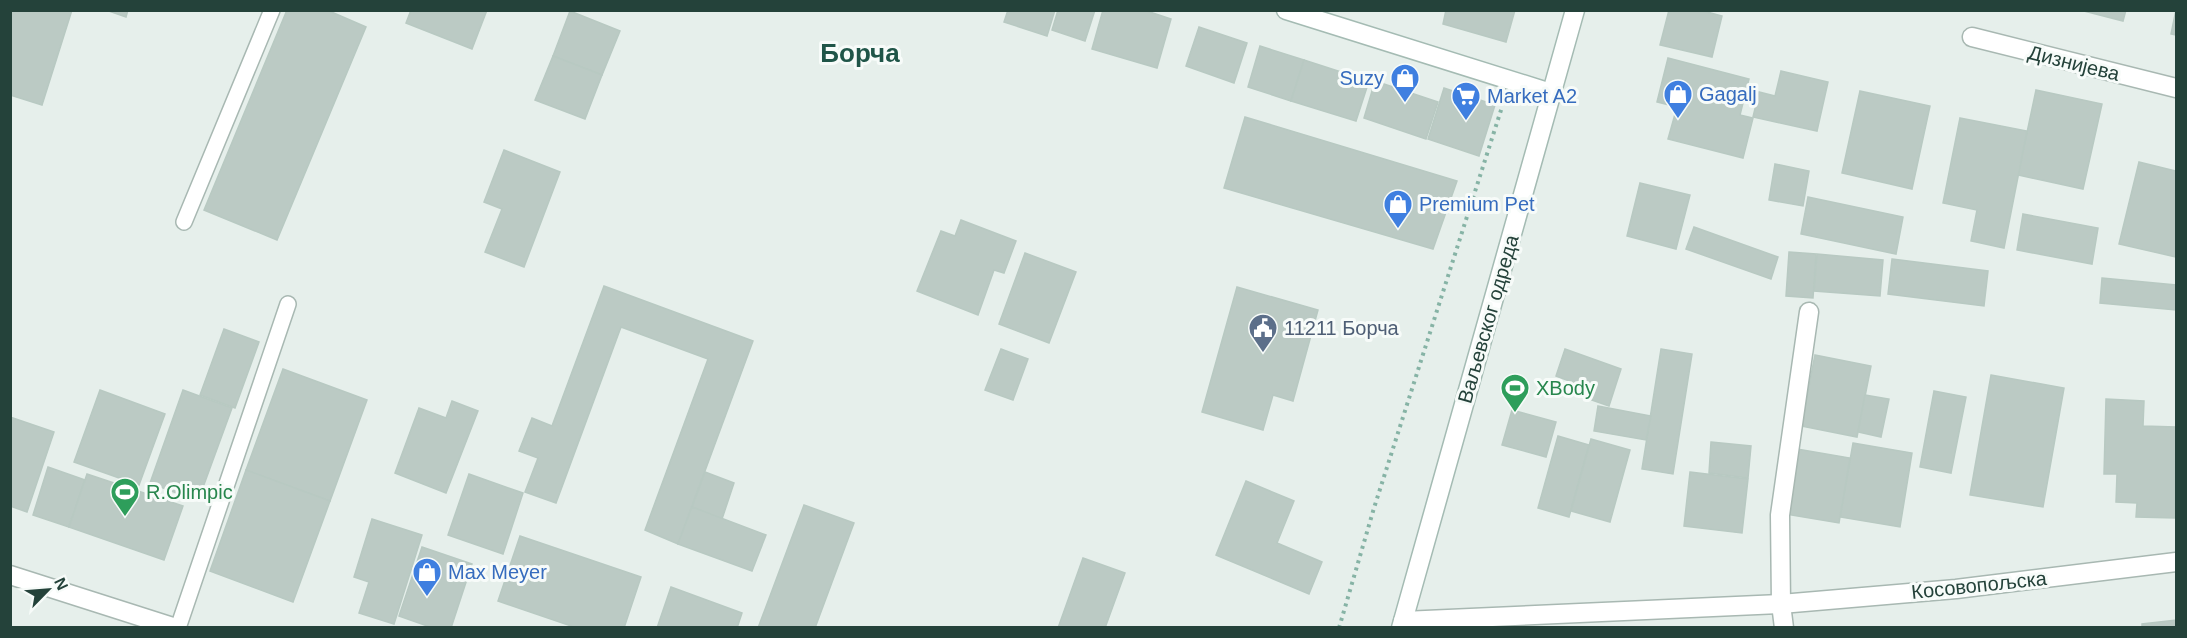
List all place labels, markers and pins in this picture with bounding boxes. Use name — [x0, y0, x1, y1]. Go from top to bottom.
shop icon: Suzy — [1389, 62, 1421, 104]
place label: Suzy — [1340, 67, 1384, 89]
shop icon: Gagalj — [1662, 78, 1694, 120]
supermarket icon: Market A2 — [1450, 80, 1482, 122]
place label: Gagalj — [1699, 83, 1757, 105]
place label: Market A2 — [1487, 85, 1577, 107]
shop icon: Premium Pet — [1382, 188, 1414, 230]
place label: Premium Pet — [1419, 193, 1535, 215]
public building icon: 11211 Борча — [1247, 312, 1279, 354]
place label: 11211 Борча — [1284, 317, 1400, 339]
sports icon: XBody — [1499, 372, 1531, 414]
place label: XBody — [1536, 377, 1595, 399]
sports icon: R.Olimpic — [109, 476, 141, 518]
place label: R.Olimpic — [146, 481, 233, 503]
shop icon: Max Meyer — [411, 556, 443, 598]
place label: Max Meyer — [448, 561, 547, 583]

